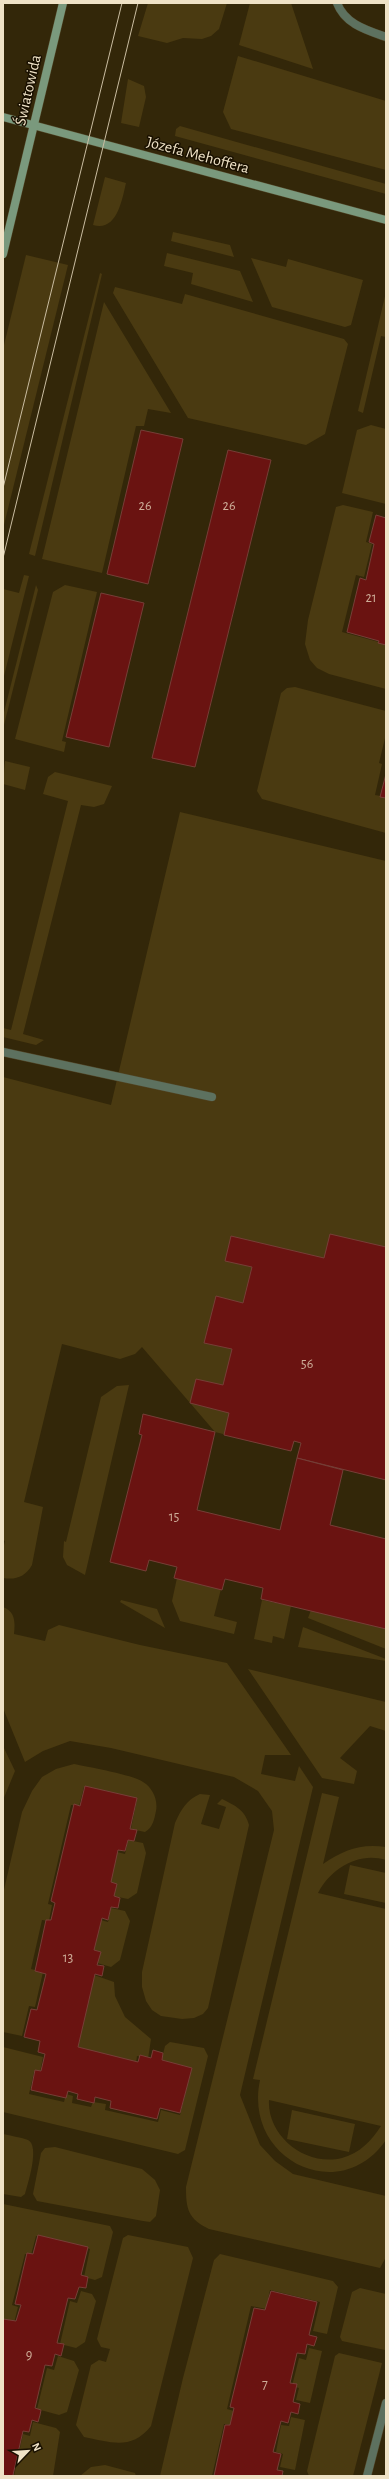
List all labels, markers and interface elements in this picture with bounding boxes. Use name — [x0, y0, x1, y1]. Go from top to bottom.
street label: Światowida — [9, 52, 44, 127]
street label: Józefa Mehoffera — [145, 134, 251, 176]
house number: 26 — [139, 499, 151, 513]
house number: 26 — [223, 499, 235, 513]
house number: 21 — [365, 591, 377, 605]
house number: 56 — [301, 1357, 313, 1371]
house number: 15 — [169, 1510, 179, 1524]
house number: 13 — [63, 1951, 74, 1965]
house number: 9 — [26, 2348, 32, 2362]
house number: 7 — [262, 2377, 268, 2391]
north arrow — [8, 2431, 48, 2471]
text: N — [30, 2441, 43, 2453]

